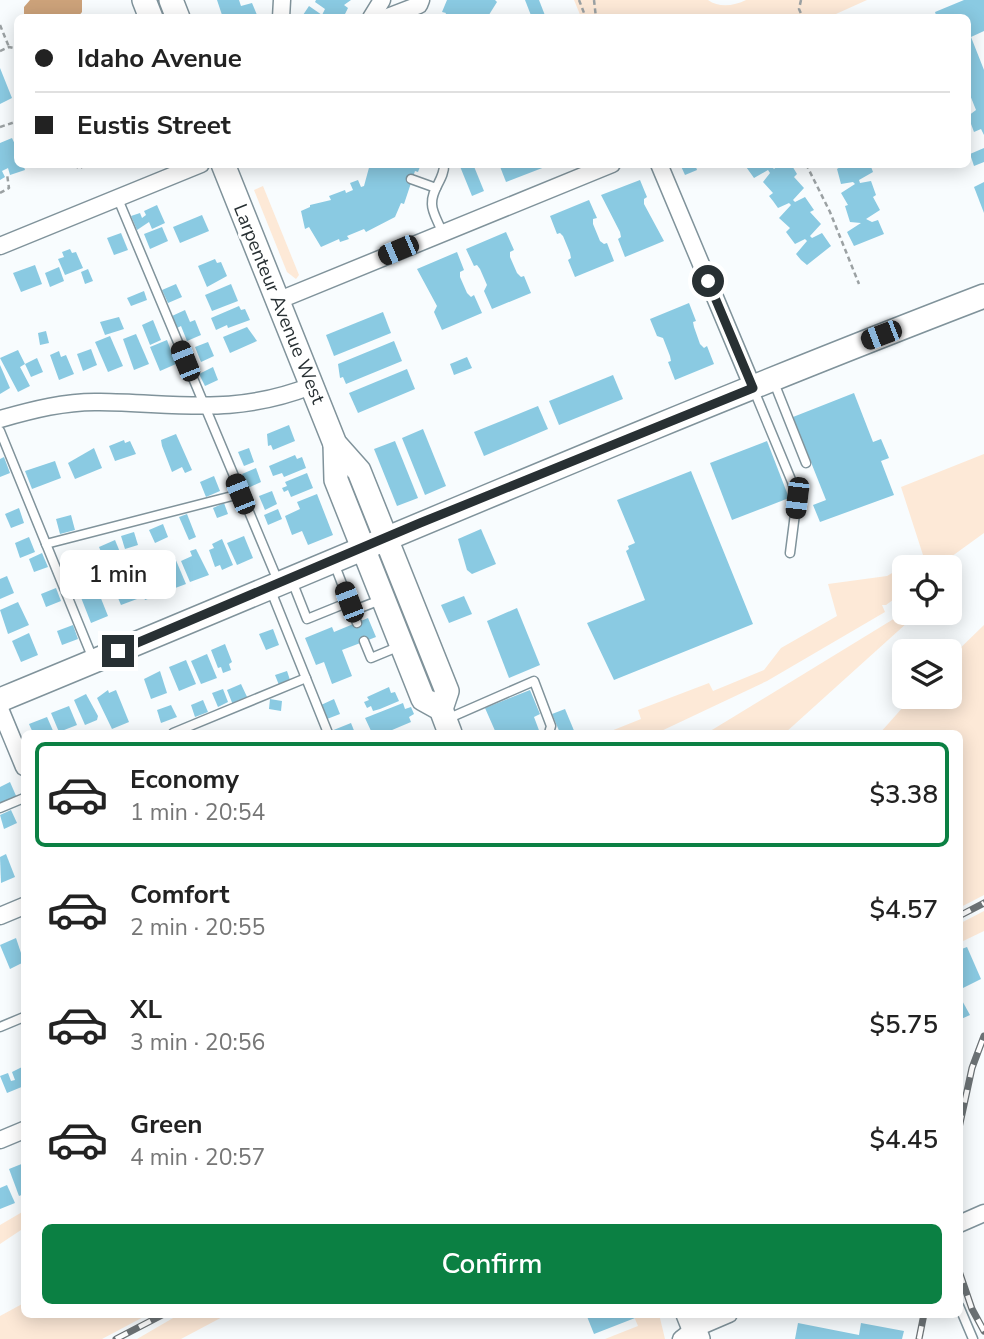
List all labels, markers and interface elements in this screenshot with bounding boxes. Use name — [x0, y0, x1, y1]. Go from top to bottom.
text: Idaho Avenue — [77, 41, 242, 76]
text: Eustis Street — [77, 108, 231, 143]
street label: Larpenteur Avenue West — [227, 200, 331, 408]
car — [375, 232, 422, 268]
route start — [692, 265, 724, 297]
car — [858, 318, 905, 352]
car — [168, 338, 203, 384]
car — [223, 471, 258, 517]
car — [785, 476, 810, 520]
callout: 1 min — [60, 550, 176, 598]
map controls — [892, 555, 962, 709]
button: locate — [892, 555, 962, 625]
text: 1 min — [89, 559, 147, 590]
car — [332, 579, 367, 625]
route end — [102, 635, 134, 667]
button: layers — [892, 639, 962, 709]
text: Economy — [130, 762, 239, 797]
icon: car — [46, 763, 109, 826]
text: $3.38 — [869, 777, 938, 812]
text: 1 min · 20:54 — [130, 797, 265, 828]
text: Comfort — [130, 877, 230, 912]
icon: car — [46, 878, 109, 941]
text: $4.57 — [869, 892, 938, 927]
text: 2 min · 20:55 — [130, 912, 265, 943]
text: XL — [130, 992, 162, 1027]
icon: car — [46, 993, 109, 1056]
text: $5.75 — [869, 1007, 938, 1042]
text: 3 min · 20:56 — [130, 1027, 265, 1058]
text: Green — [130, 1107, 203, 1142]
icon: car — [46, 1108, 109, 1171]
text: $4.45 — [869, 1122, 938, 1157]
text: 4 min · 20:57 — [130, 1142, 265, 1173]
button: Confirm — [42, 1224, 942, 1304]

